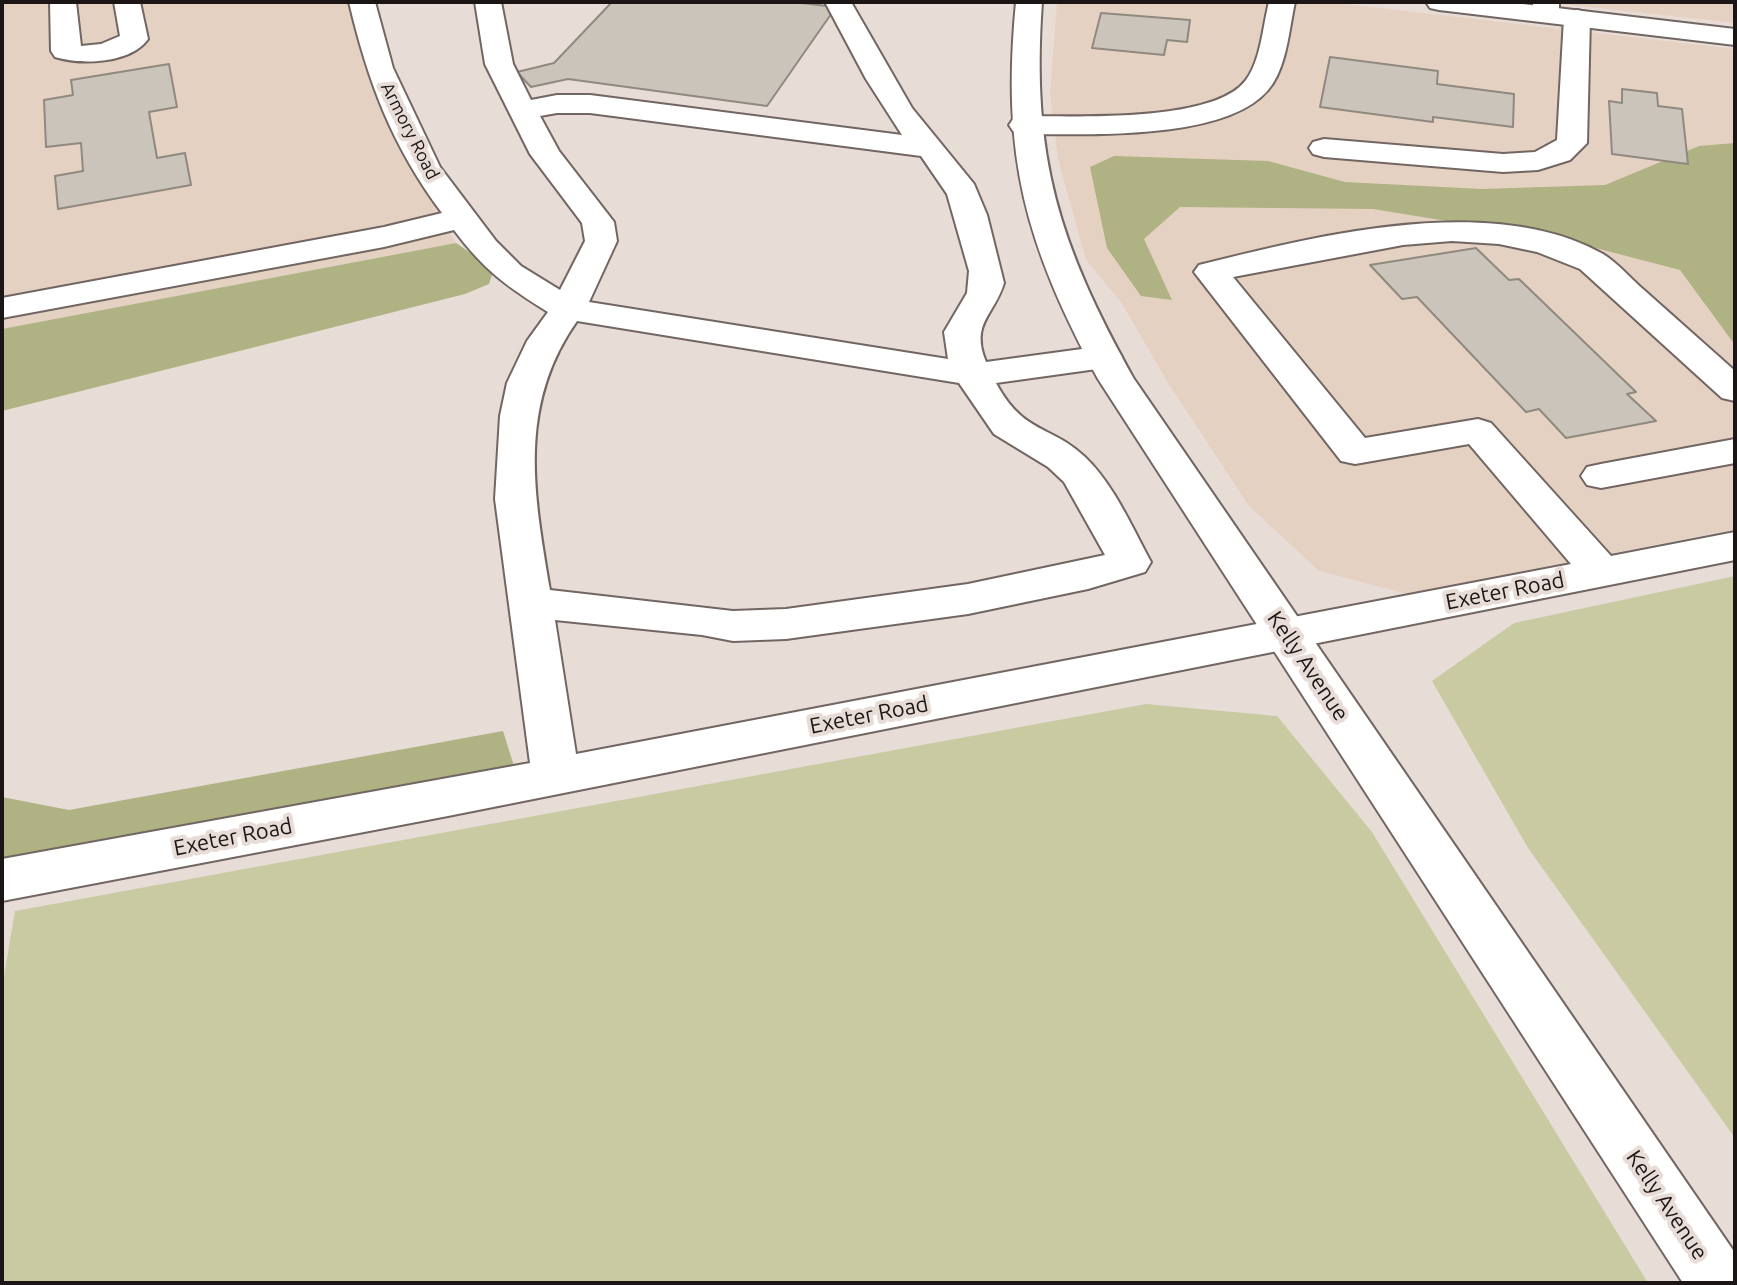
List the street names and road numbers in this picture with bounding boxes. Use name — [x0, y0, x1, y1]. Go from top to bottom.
street label: Armory Road — [376, 79, 444, 183]
street label: Exeter Road — [1443, 567, 1567, 615]
street label: Kelly Avenue — [1262, 606, 1354, 726]
street label: Exeter Road — [807, 691, 931, 739]
street label: Exeter Road — [171, 813, 295, 861]
street label: Kelly Avenue — [1621, 1145, 1713, 1265]

